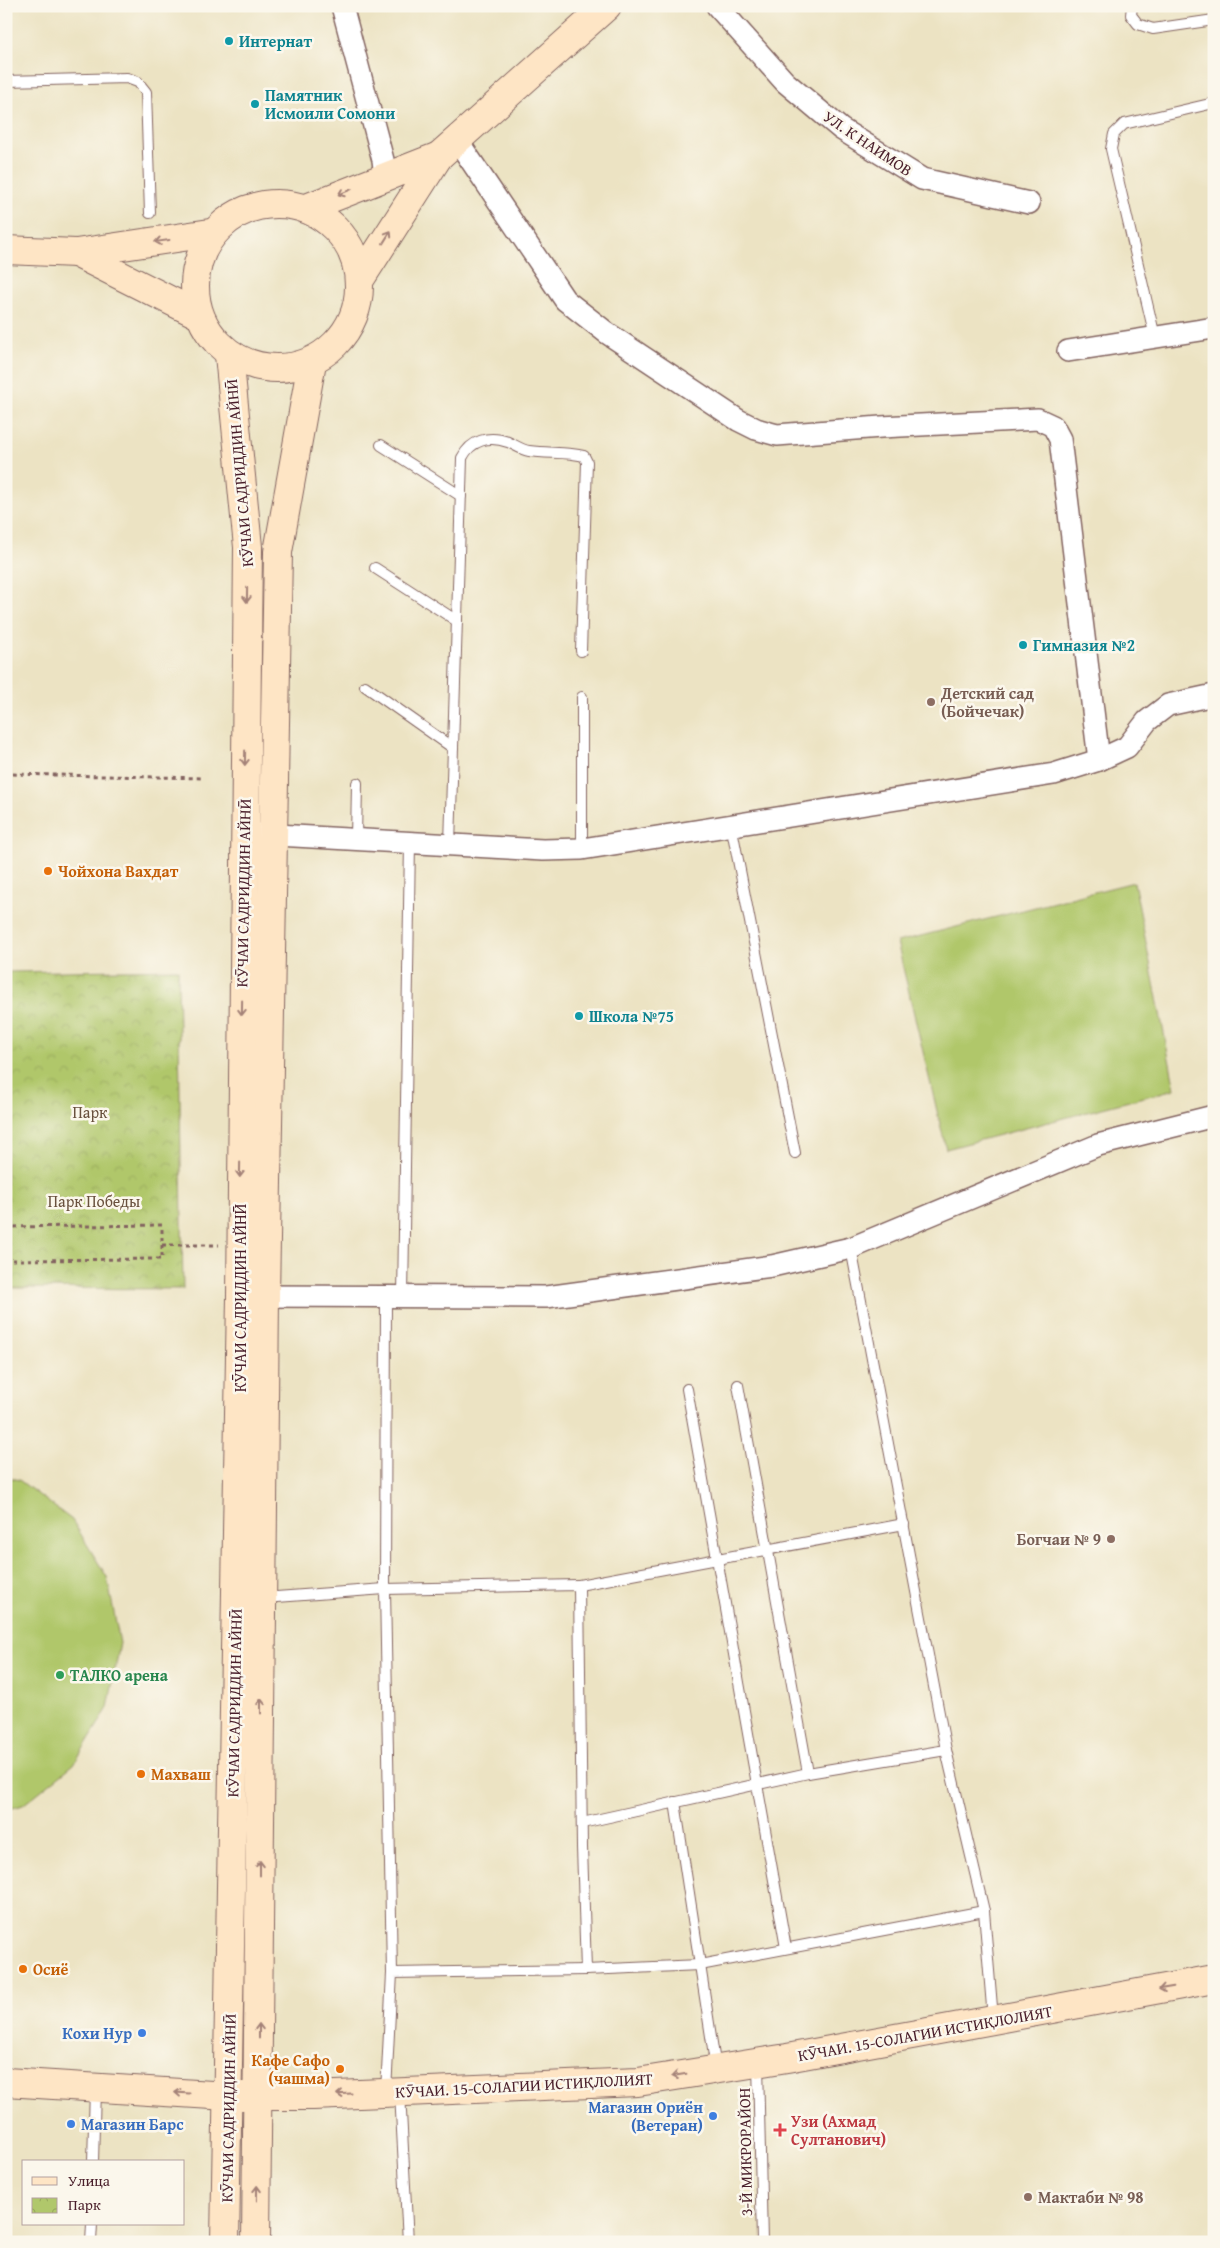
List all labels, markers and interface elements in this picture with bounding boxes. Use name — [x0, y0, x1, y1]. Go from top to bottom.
place label: Интернат — [239, 29, 313, 53]
marker: Интернат — [223, 35, 235, 47]
place label: Памятник Исмоили Сомони — [265, 83, 395, 125]
marker: Памятник Исмоили Сомони — [249, 98, 261, 110]
street label: УЛ. К НАИМОВ — [819, 104, 917, 182]
one-way arrow — [338, 188, 353, 198]
one-way arrow — [382, 230, 392, 244]
one-way arrow — [154, 236, 170, 246]
street label: КӮЧАИ САДРИДДИН АЙНӢ — [219, 378, 259, 568]
one-way arrow — [242, 587, 252, 603]
place label: Гимназия №2 — [1033, 633, 1135, 657]
marker: Гимназия №2 — [1017, 639, 1029, 651]
place label: Детский сад (Бойчечак) — [940, 681, 1034, 723]
marker: Детский сад (Бойчечак) — [925, 696, 937, 708]
one-way arrow — [240, 750, 250, 766]
street label: КӮЧАИ САДРИДДИН АЙНӢ — [229, 798, 257, 988]
place label: Чойхона Вахдат — [58, 859, 179, 883]
marker: Чойхона Вахдат — [42, 865, 54, 877]
one-way arrow — [237, 1000, 247, 1016]
place label: Школа №75 — [589, 1004, 674, 1028]
marker: Школа №75 — [573, 1010, 585, 1022]
park label: Парк — [73, 1100, 108, 1124]
one-way arrow — [236, 1162, 245, 1178]
park label: Парк Победы — [48, 1189, 140, 1213]
street label: КӮЧАИ САДРИДДИН АЙНӢ — [228, 1203, 252, 1392]
place label: Богчаи № 9 — [1017, 1527, 1101, 1551]
marker: Богчаи № 9 — [1105, 1533, 1117, 1545]
street label: КӮЧАИ САДРИДДИН АЙНӢ — [220, 1608, 248, 1798]
place label: ТАЛКО арена — [70, 1663, 169, 1687]
marker: ТАЛКО арена — [54, 1669, 66, 1681]
one-way arrow — [256, 1698, 266, 1714]
place label: Махваш — [151, 1762, 211, 1786]
marker: Махваш — [135, 1768, 147, 1780]
one-way arrow — [255, 1860, 265, 1876]
place label: Осиё — [33, 1957, 68, 1981]
marker: Осиё — [17, 1963, 29, 1975]
one-way arrow — [1158, 1984, 1174, 1994]
street label: КӮЧАИ. 15-СОЛАГИИ ИСТИҚЛОЛИЯТ — [796, 1999, 1054, 2067]
street label: КӮЧАИ САДРИДДИН АЙНӢ — [214, 2013, 242, 2203]
place label: Кохи Нур — [62, 2021, 132, 2045]
one-way arrow — [254, 2023, 264, 2039]
marker: Кохи Нур — [136, 2027, 148, 2039]
place label: Кафе Сафо (чашма) — [251, 2048, 330, 2090]
marker: Кафе Сафо (чашма) — [334, 2063, 346, 2075]
street label: КӮЧАИ. 15-СОЛАГИИ ИСТИҚЛОЛИЯТ — [395, 2066, 653, 2104]
one-way arrow — [671, 2070, 687, 2080]
street label: 3-Й МИКРОРАЙОН — [732, 2087, 758, 2216]
one-way arrow — [174, 2088, 190, 2098]
one-way arrow — [336, 2090, 352, 2099]
place label: Магазин Ориён (Ветеран) — [588, 2095, 703, 2137]
place label: Узи (Ахмад Султанович) — [791, 2109, 886, 2151]
marker: Магазин Ориён (Ветеран) — [707, 2110, 719, 2122]
place label: Магазин Барс — [81, 2112, 184, 2136]
marker: Магазин Барс — [65, 2118, 77, 2130]
marker: Узи (Ахмад Султанович) — [773, 2123, 787, 2137]
legend — [22, 2160, 185, 2226]
text: Улица — [68, 2170, 111, 2191]
one-way arrow — [252, 2185, 261, 2201]
place label: Мактаби № 98 — [1038, 2185, 1144, 2209]
marker: Мактаби № 98 — [1022, 2191, 1034, 2203]
text: Парк — [68, 2194, 101, 2215]

